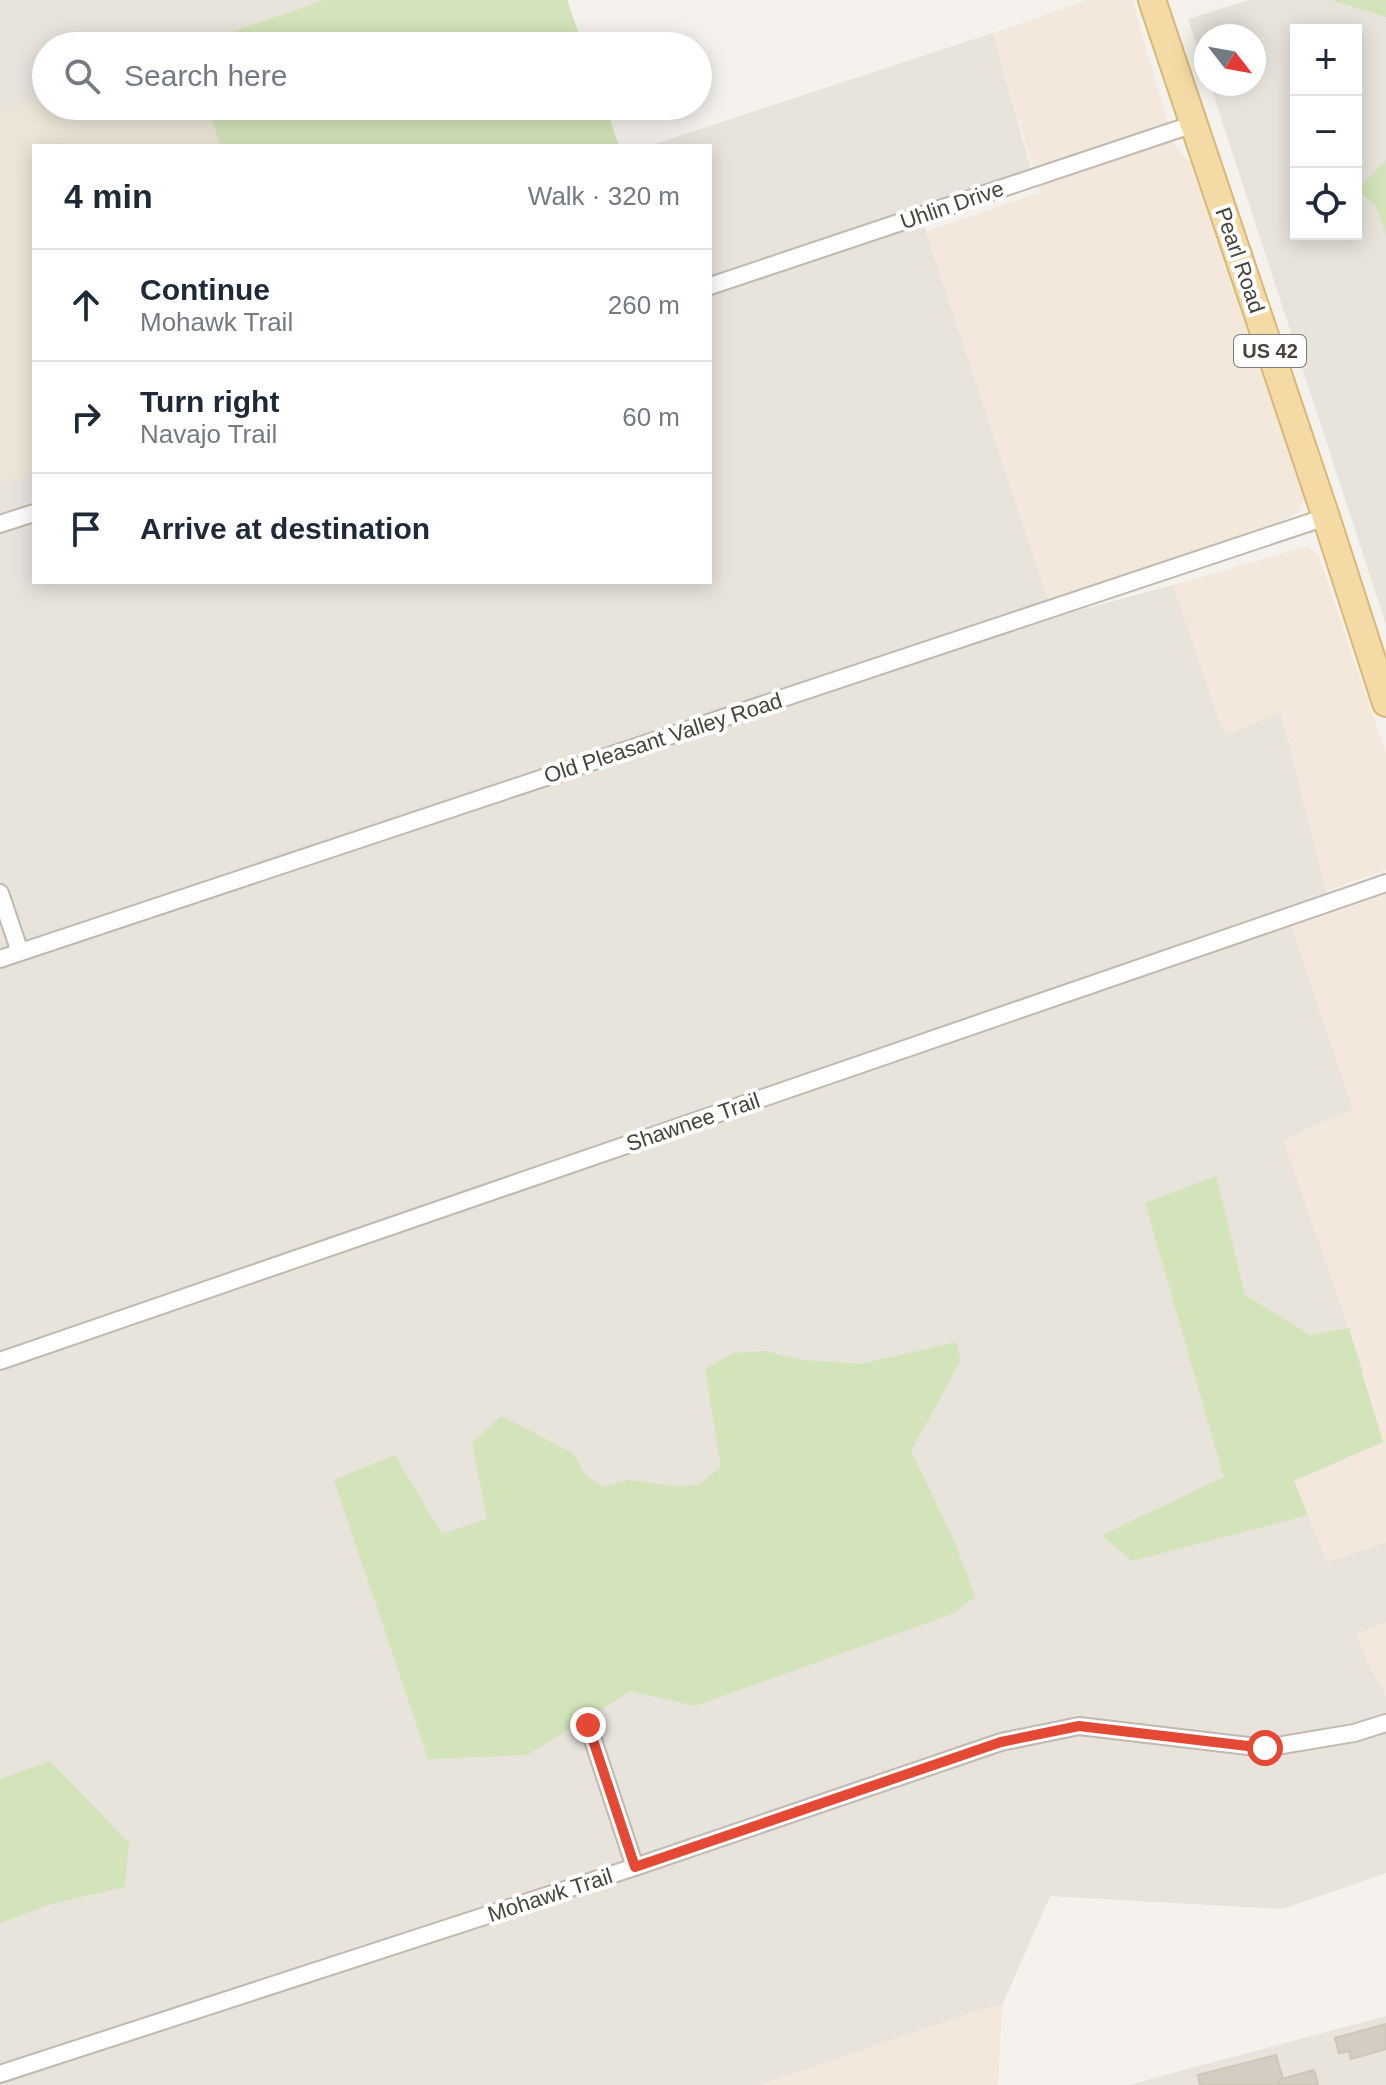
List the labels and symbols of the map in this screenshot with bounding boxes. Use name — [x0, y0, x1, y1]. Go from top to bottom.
north arrow — [1194, 24, 1266, 96]
street label: Uhlin Drive — [897, 176, 1007, 234]
street label: Pearl Road — [1210, 204, 1270, 316]
road number: US 42 — [1234, 335, 1306, 367]
street label: Old Pleasant Valley Road — [541, 688, 785, 788]
street label: Shawnee Trail — [623, 1087, 763, 1157]
route end — [570, 1707, 606, 1743]
route start — [1247, 1730, 1283, 1766]
street label: Mohawk Trail — [485, 1863, 615, 1927]

